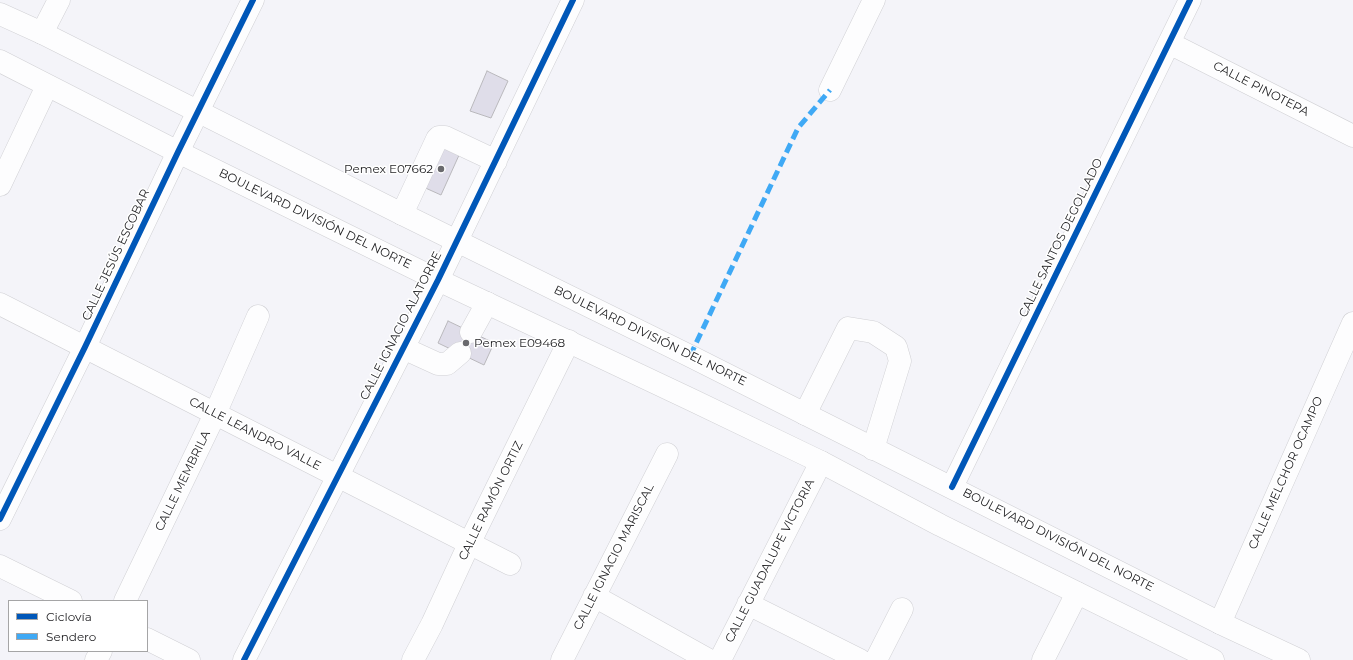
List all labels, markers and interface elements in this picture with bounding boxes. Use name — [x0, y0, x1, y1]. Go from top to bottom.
street label: CALLE PINOTEPA — [1211, 59, 1311, 119]
street label: CALLE SANTOS DEGOLLADO — [1016, 156, 1106, 320]
place label: Pemex E07662 — [344, 162, 433, 176]
marker: Pemex E07662 — [436, 164, 446, 174]
street label: BOULEVARD DIVISIÓN DEL NORTE — [216, 166, 414, 272]
street label: CALLE JESÚS ESCOBAR — [79, 187, 153, 323]
street label: CALLE IGNACIO ALATORRE — [357, 249, 445, 403]
street label: BOULEVARD DIVISIÓN DEL NORTE — [551, 283, 749, 389]
place label: Pemex E09468 — [474, 336, 565, 350]
marker: Pemex E09468 — [461, 338, 471, 348]
street label: CALLE LEANDRO VALLE — [187, 394, 323, 474]
street label: CALLE MELCHOR OCAMPO — [1246, 394, 1326, 552]
street label: CALLE MEMBRILA — [152, 428, 214, 534]
street label: CALLE RAMÓN ORTIZ — [456, 439, 526, 563]
street label: CALLE GUADALUPE VICTORIA — [722, 477, 818, 645]
street label: CALLE IGNACIO MARISCAL — [571, 481, 657, 633]
street label: BOULEVARD DIVISIÓN DEL NORTE — [960, 485, 1156, 595]
legend — [8, 600, 148, 652]
text: Ciclovía — [46, 609, 92, 624]
text: Sendero — [46, 629, 96, 644]

